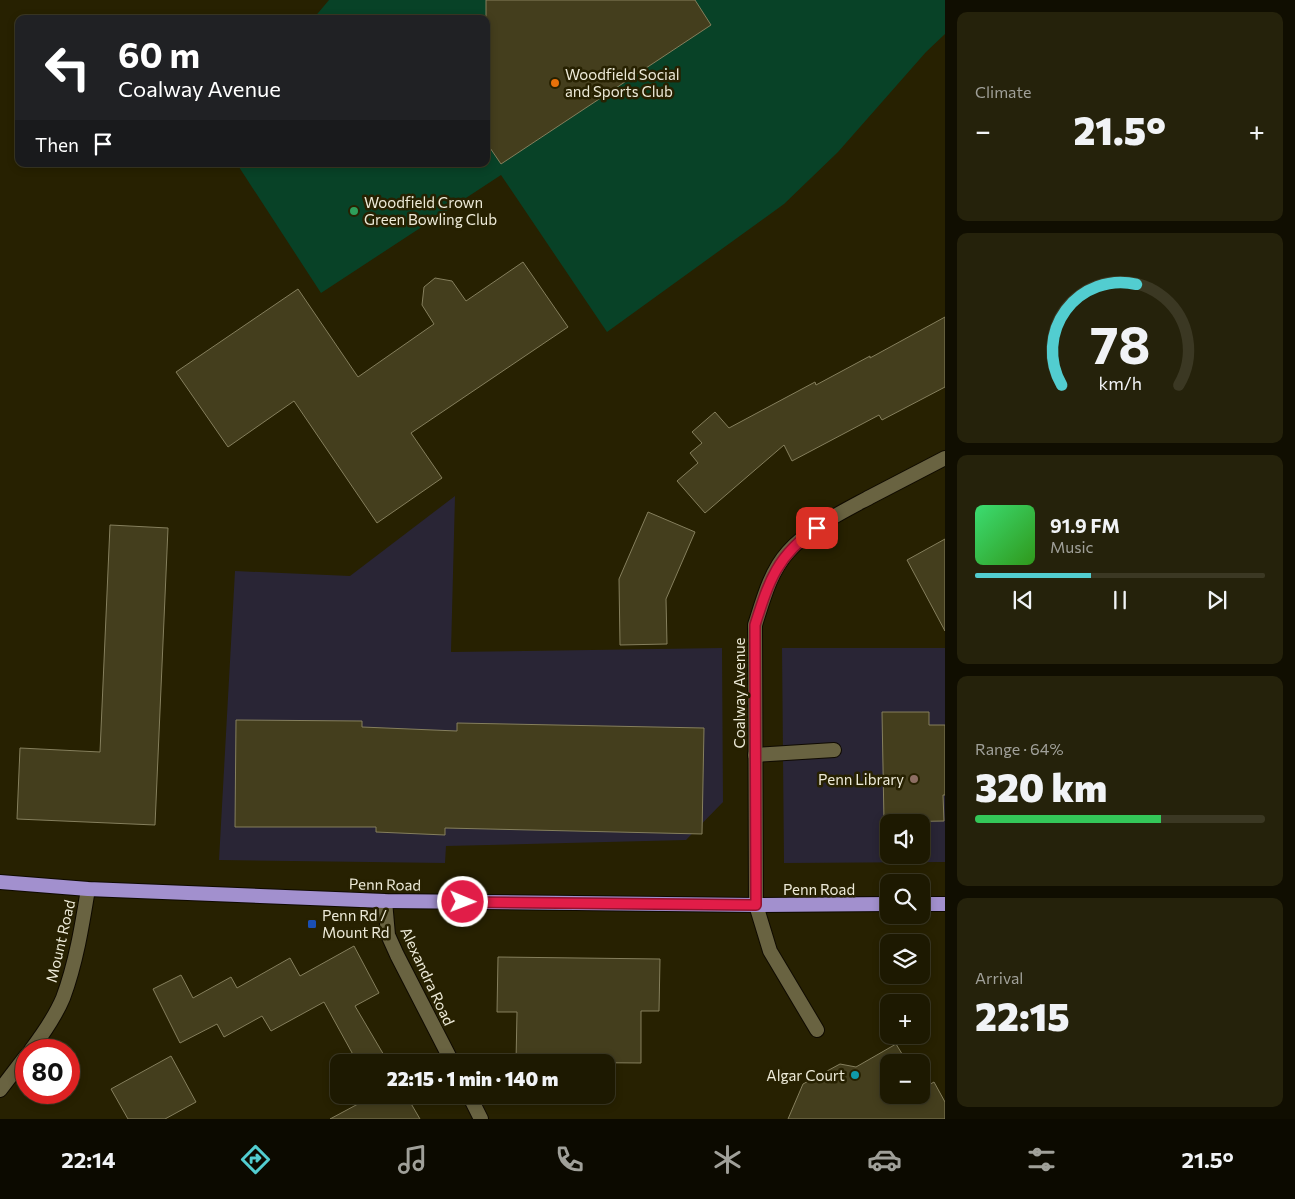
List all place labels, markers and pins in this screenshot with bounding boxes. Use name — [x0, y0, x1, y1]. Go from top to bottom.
place label: Woodfield Social and Sports Club — [565, 65, 680, 100]
marker: Woodfield Social and Sports Club — [549, 77, 561, 89]
place label: Woodfield Crown Green Bowling Club — [364, 193, 497, 228]
marker: Woodfield Crown Green Bowling Club — [348, 205, 360, 217]
pin — [796, 507, 838, 549]
place label: Penn Library — [818, 770, 904, 788]
marker: Penn Library — [908, 773, 920, 785]
place label: Penn Rd / Mount Rd — [322, 906, 390, 941]
marker: Penn Rd / Mount Rd — [306, 918, 318, 930]
place label: Algar Court — [766, 1066, 845, 1084]
marker: Algar Court — [849, 1069, 861, 1081]

